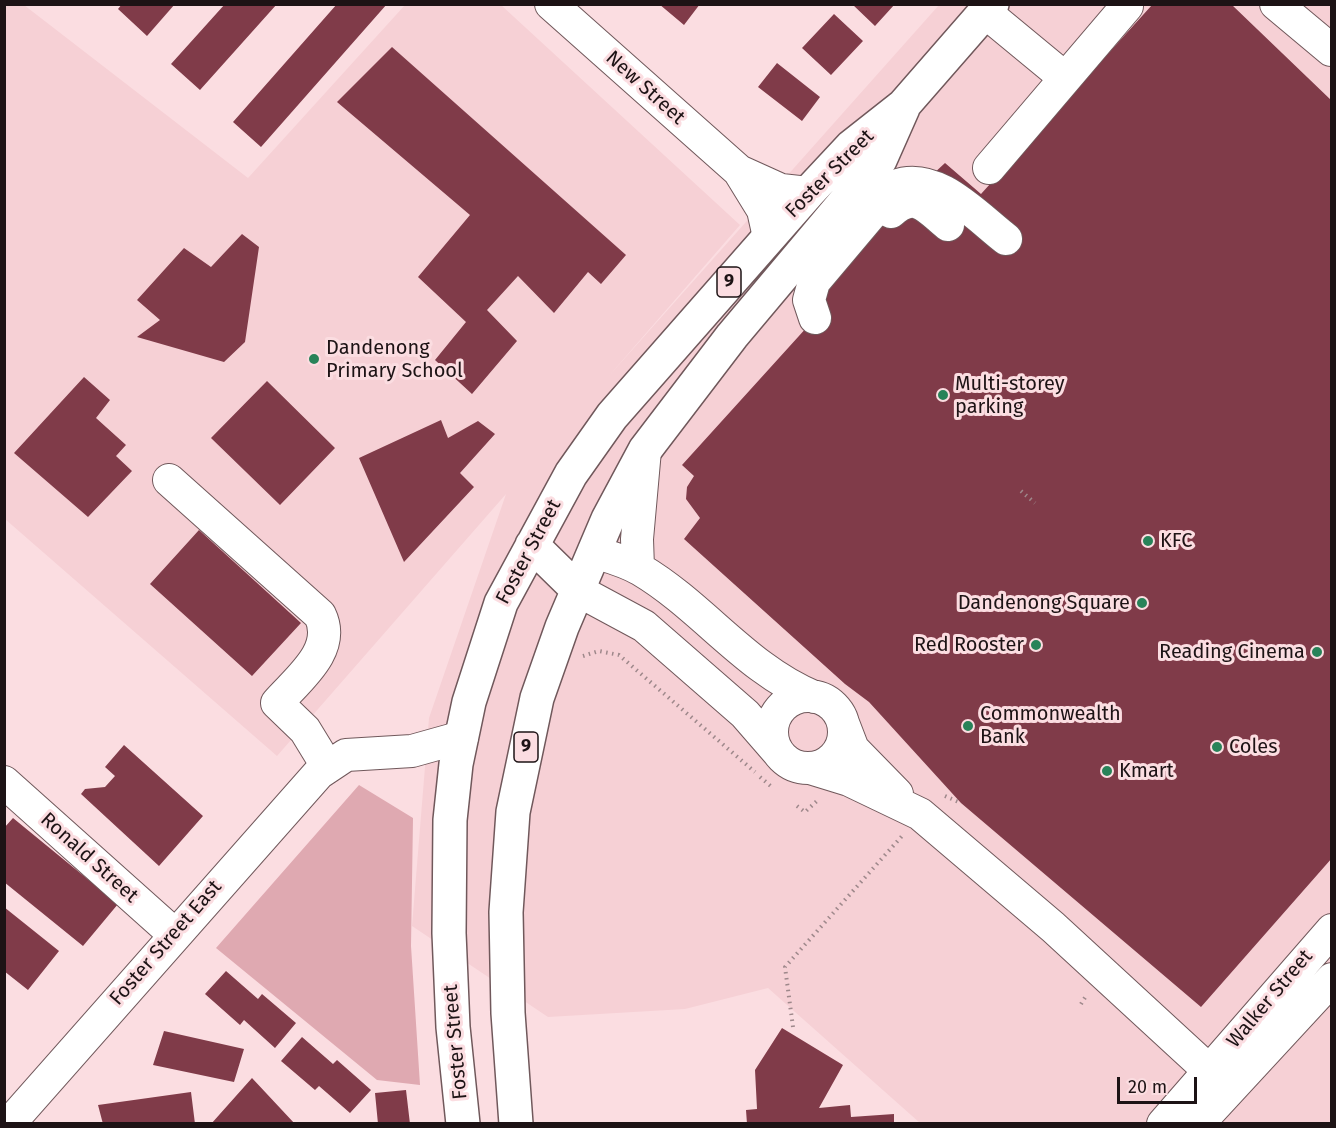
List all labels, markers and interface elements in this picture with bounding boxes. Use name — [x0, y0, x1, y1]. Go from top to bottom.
street label: New Street — [600, 46, 690, 130]
street label: Foster Street — [781, 125, 879, 223]
road number: 9 — [717, 267, 741, 297]
place label: Dandenong Primary School — [326, 336, 463, 383]
marker: Dandenong Primary School — [307, 352, 321, 366]
place label: Multi-storey parking — [955, 372, 1065, 419]
marker: Multi-storey parking — [936, 388, 950, 402]
street label: Foster Street — [491, 495, 567, 609]
place label: KFC — [1160, 529, 1192, 553]
marker: KFC — [1141, 534, 1155, 548]
place label: Dandenong Square — [958, 591, 1130, 615]
marker: Dandenong Square — [1135, 596, 1149, 610]
place label: Red Rooster — [914, 633, 1024, 657]
marker: Red Rooster — [1029, 638, 1043, 652]
place label: Reading Cinema — [1159, 640, 1305, 664]
marker: Reading Cinema — [1310, 645, 1324, 659]
place label: Commonwealth Bank — [980, 702, 1121, 749]
marker: Commonwealth Bank — [961, 719, 975, 733]
road number: 9 — [514, 732, 538, 762]
place label: Coles — [1229, 735, 1277, 759]
marker: Coles — [1210, 740, 1224, 754]
place label: Kmart — [1119, 759, 1174, 783]
marker: Kmart — [1100, 764, 1114, 778]
street label: Ronald Street — [35, 808, 143, 908]
street label: Foster Street East — [105, 875, 227, 1011]
street label: Walker Street — [1222, 945, 1318, 1053]
street label: Foster Street — [439, 984, 473, 1100]
scale bar — [1120, 1065, 1200, 1103]
text: 20 m — [1128, 1076, 1167, 1098]

